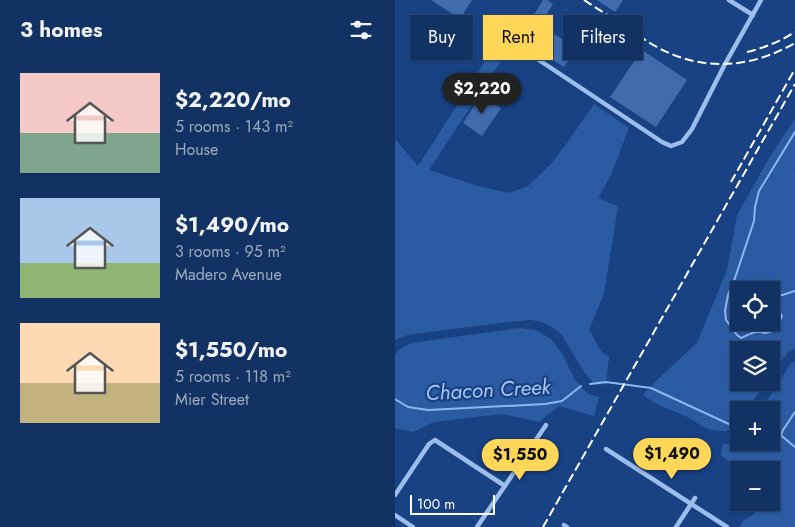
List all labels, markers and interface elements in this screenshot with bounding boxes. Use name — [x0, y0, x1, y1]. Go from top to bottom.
text: 3 homes — [20, 15, 103, 45]
chip: Buy — [410, 15, 473, 60]
chip: Rent — [483, 15, 553, 60]
chip: Filters — [563, 15, 643, 60]
icon: filters — [347, 16, 375, 44]
pin: $2,220 — [441, 72, 523, 115]
text: $2,220 — [453, 77, 511, 100]
text: $2,220/mo — [175, 85, 291, 115]
icon: home — [60, 93, 120, 153]
text: 5 rooms · 143 m² — [175, 115, 293, 138]
text: House — [175, 138, 218, 161]
text: $1,490/mo — [175, 210, 289, 240]
icon: home — [60, 218, 120, 278]
text: 3 rooms · 95 m² — [175, 240, 286, 263]
text: Madero Avenue — [175, 263, 282, 286]
map controls — [730, 281, 780, 511]
button: locate — [730, 281, 780, 331]
text: $1,550/mo — [175, 335, 287, 365]
button: layers — [730, 341, 780, 391]
icon: home — [60, 343, 120, 403]
text: 5 rooms · 118 m² — [175, 365, 291, 388]
water label: Chacon Creek — [425, 372, 552, 408]
text: Mier Street — [175, 388, 249, 411]
button: + — [730, 401, 780, 451]
pin: $1,550 — [479, 438, 561, 481]
pin: $1,490 — [631, 438, 713, 480]
text: $1,490 — [644, 442, 700, 465]
text: $1,550 — [493, 443, 547, 466]
button: − — [730, 461, 780, 511]
scale bar — [410, 492, 495, 515]
text: 100 m — [417, 494, 455, 514]

